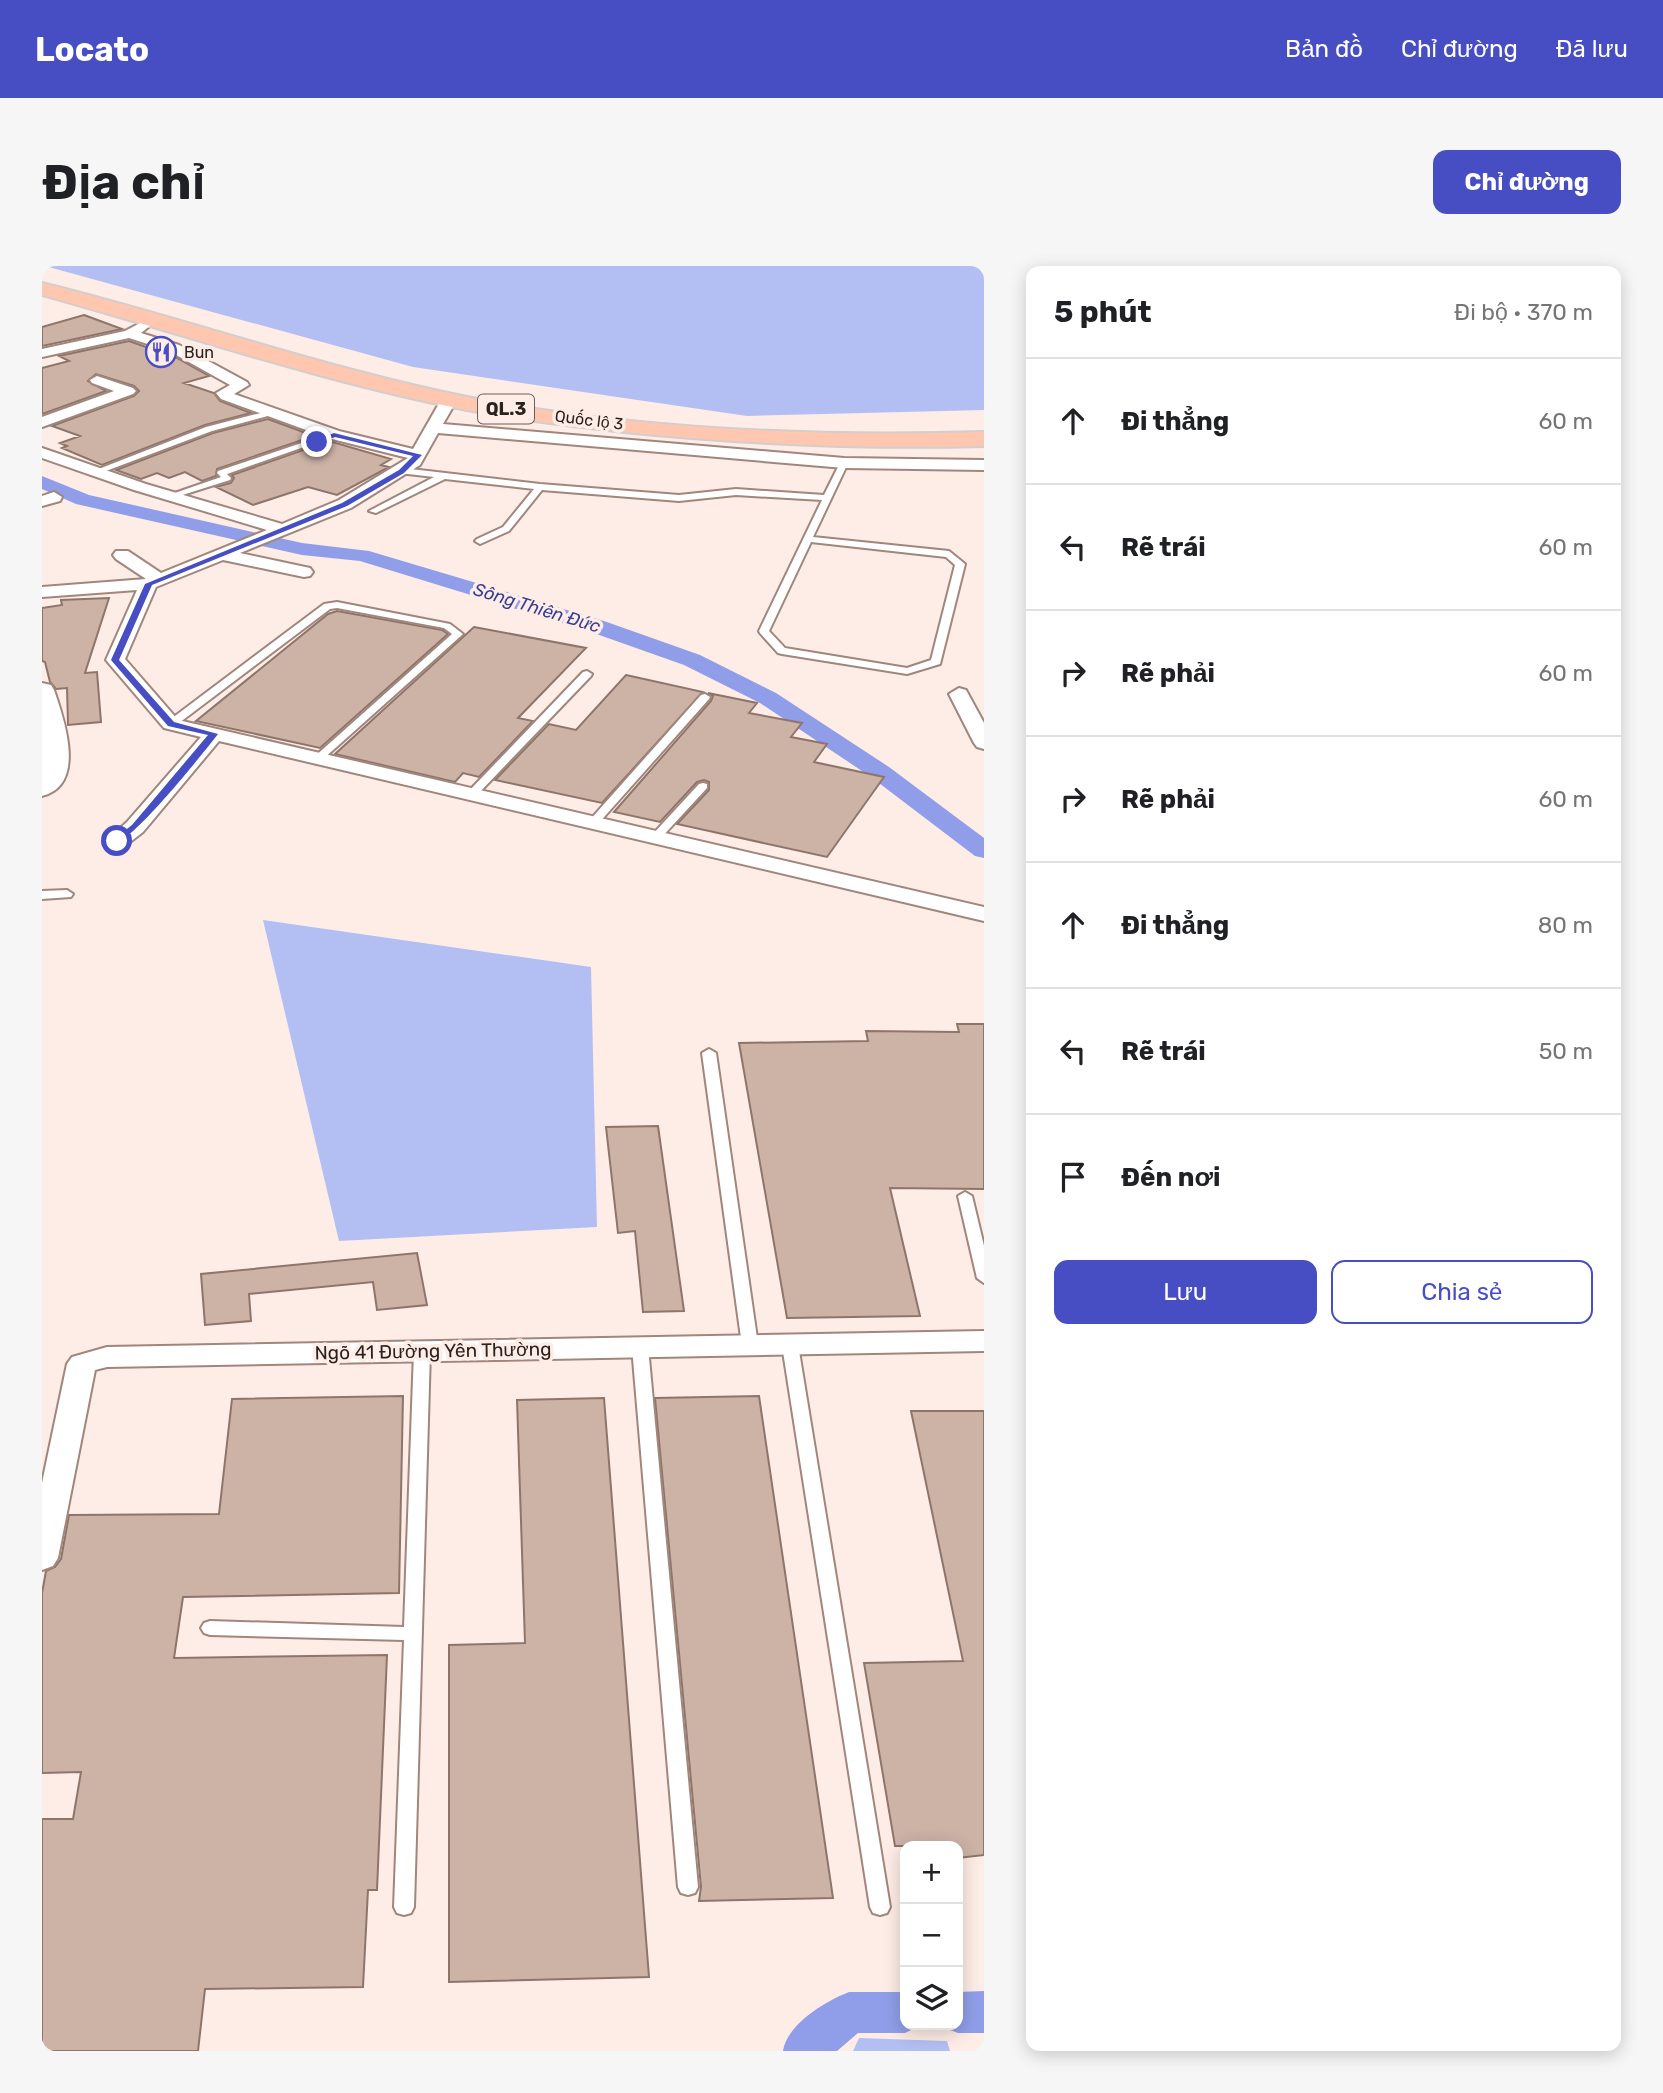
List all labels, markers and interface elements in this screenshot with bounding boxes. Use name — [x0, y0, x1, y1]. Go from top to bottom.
text: Locato — [35, 30, 149, 69]
text: Bản đồ — [1285, 35, 1363, 63]
text: Chỉ đường — [1401, 35, 1518, 63]
text: Đã lưu — [1556, 35, 1628, 63]
button: Chỉ đường — [1433, 150, 1621, 214]
text: Địa chỉ — [42, 153, 205, 211]
text: 5 phút — [1054, 294, 1151, 330]
text: Đi bộ · 370 m — [1454, 298, 1593, 326]
restaurant icon: Bun — [144, 335, 178, 369]
place label: Bun — [184, 343, 214, 362]
road number: QL.3 — [478, 394, 534, 424]
icon: ahead — [1054, 402, 1092, 440]
street label: Quốc lộ 3 — [554, 405, 624, 434]
text: Đi thẳng — [1121, 406, 1229, 437]
text: 60 m — [1538, 407, 1593, 435]
route end — [301, 426, 332, 457]
icon: left — [1054, 528, 1092, 566]
text: Rẽ trái — [1121, 532, 1206, 563]
text: 60 m — [1538, 533, 1593, 561]
water label: Sông Thiên Đức — [471, 578, 603, 638]
icon: right — [1054, 654, 1092, 692]
text: Rẽ phải — [1121, 658, 1215, 689]
text: 60 m — [1538, 659, 1593, 687]
icon: right — [1054, 780, 1092, 818]
text: Rẽ phải — [1121, 784, 1215, 815]
text: 60 m — [1538, 785, 1593, 813]
route start — [101, 825, 132, 856]
icon: ahead — [1054, 906, 1092, 944]
text: Đi thẳng — [1121, 910, 1229, 941]
text: 80 m — [1538, 911, 1593, 939]
icon: left — [1054, 1032, 1092, 1070]
text: Rẽ trái — [1121, 1036, 1206, 1067]
text: 50 m — [1539, 1037, 1593, 1065]
icon: arrive — [1054, 1158, 1092, 1196]
text: Đến nơi — [1121, 1162, 1220, 1193]
button: Lưu — [1054, 1260, 1317, 1324]
button: Chia sẻ — [1331, 1260, 1593, 1324]
street label: Ngõ 41 Đường Yên Thường — [314, 1337, 552, 1365]
map controls — [900, 1841, 963, 2030]
button: + — [900, 1841, 963, 1904]
button: − — [900, 1904, 963, 1967]
button: layers — [900, 1967, 963, 2030]

